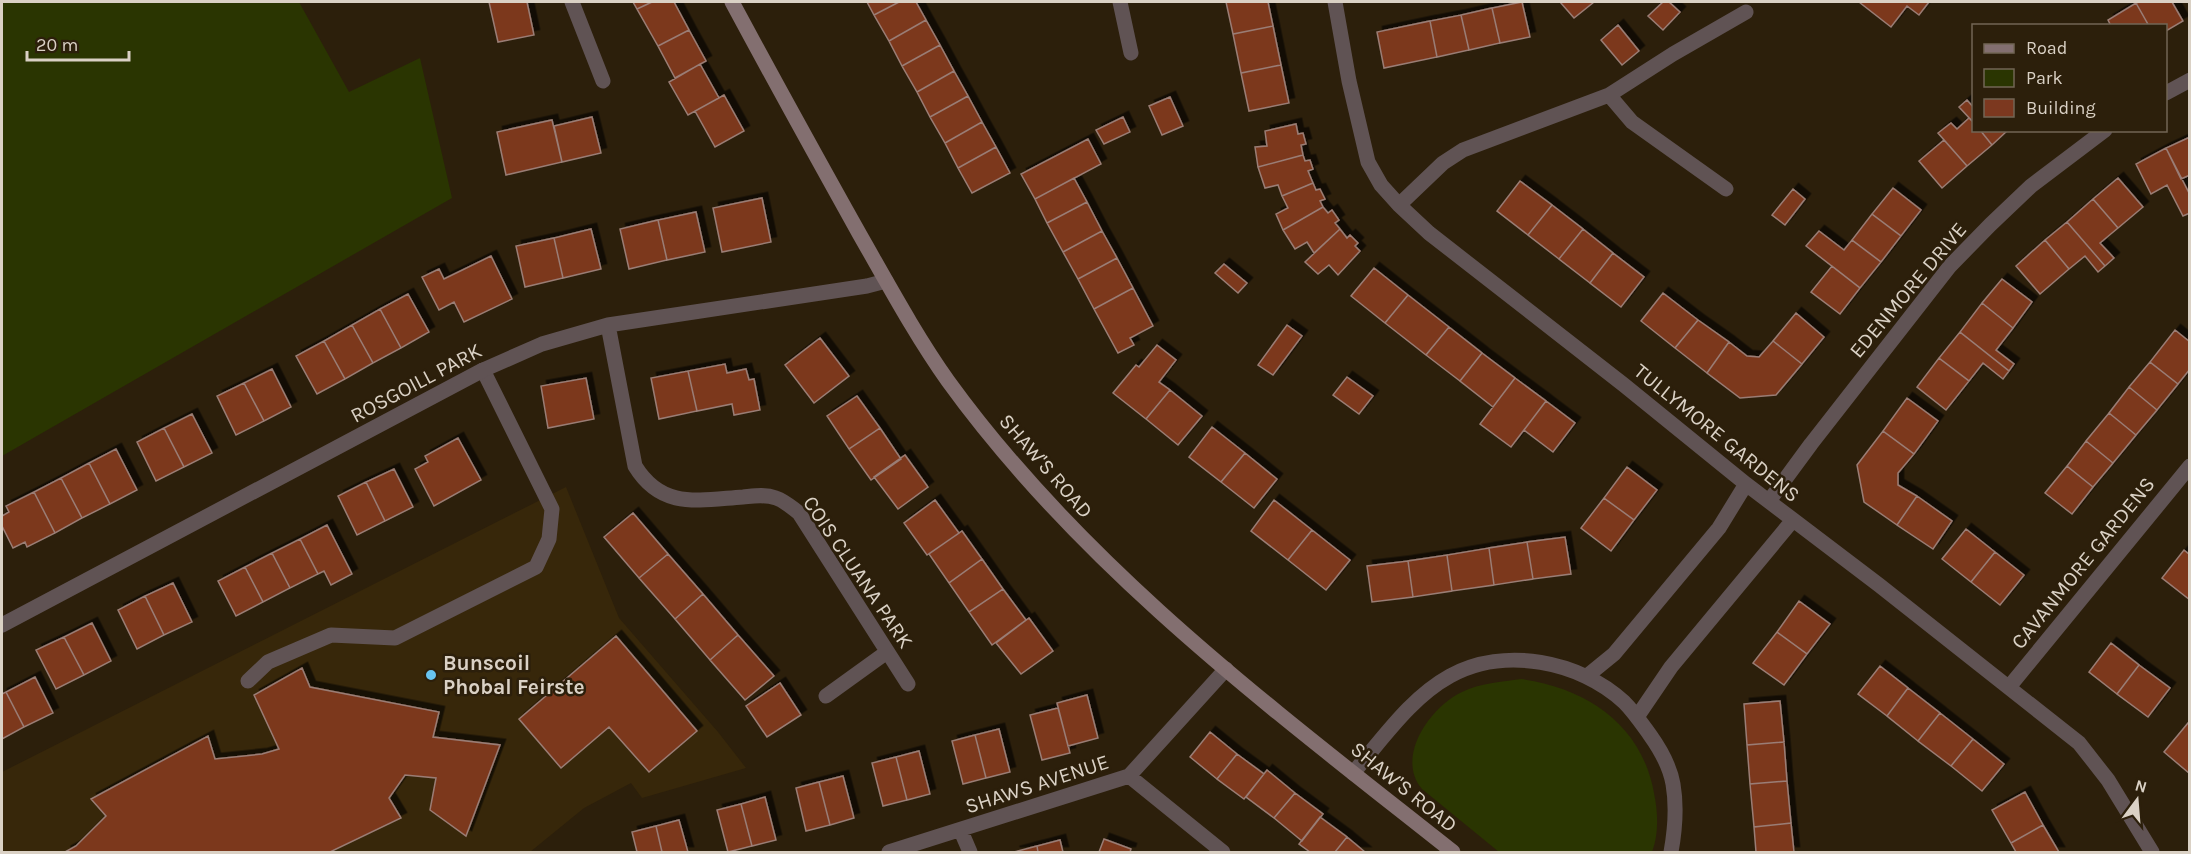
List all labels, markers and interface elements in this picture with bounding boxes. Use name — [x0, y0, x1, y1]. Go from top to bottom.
scale bar — [27, 24, 129, 62]
legend — [1972, 24, 2167, 132]
text: 20 m — [36, 34, 78, 56]
text: Road — [2026, 37, 2067, 59]
text: Park — [2026, 67, 2063, 89]
text: Building — [2026, 97, 2096, 119]
street label: EDENMORE DRIVE — [1844, 218, 1972, 362]
street label: ROSGOILL PARK — [346, 338, 486, 428]
street label: TULLYMORE GARDENS — [1629, 359, 1805, 507]
street label: SHAW'S ROAD — [994, 409, 1098, 523]
street label: CAVANMORE GARDENS — [2006, 472, 2160, 654]
street label: COIS CLUANA PARK — [798, 491, 918, 653]
place label: Bunscoil Phobal Feirste — [443, 651, 585, 699]
marker: Bunscoil Phobal Feirste — [424, 668, 438, 682]
street label: SHAW'S ROAD — [1346, 737, 1462, 837]
street label: SHAWS AVENUE — [962, 749, 1112, 819]
north arrow — [2107, 770, 2167, 830]
text: N — [2133, 775, 2149, 797]

